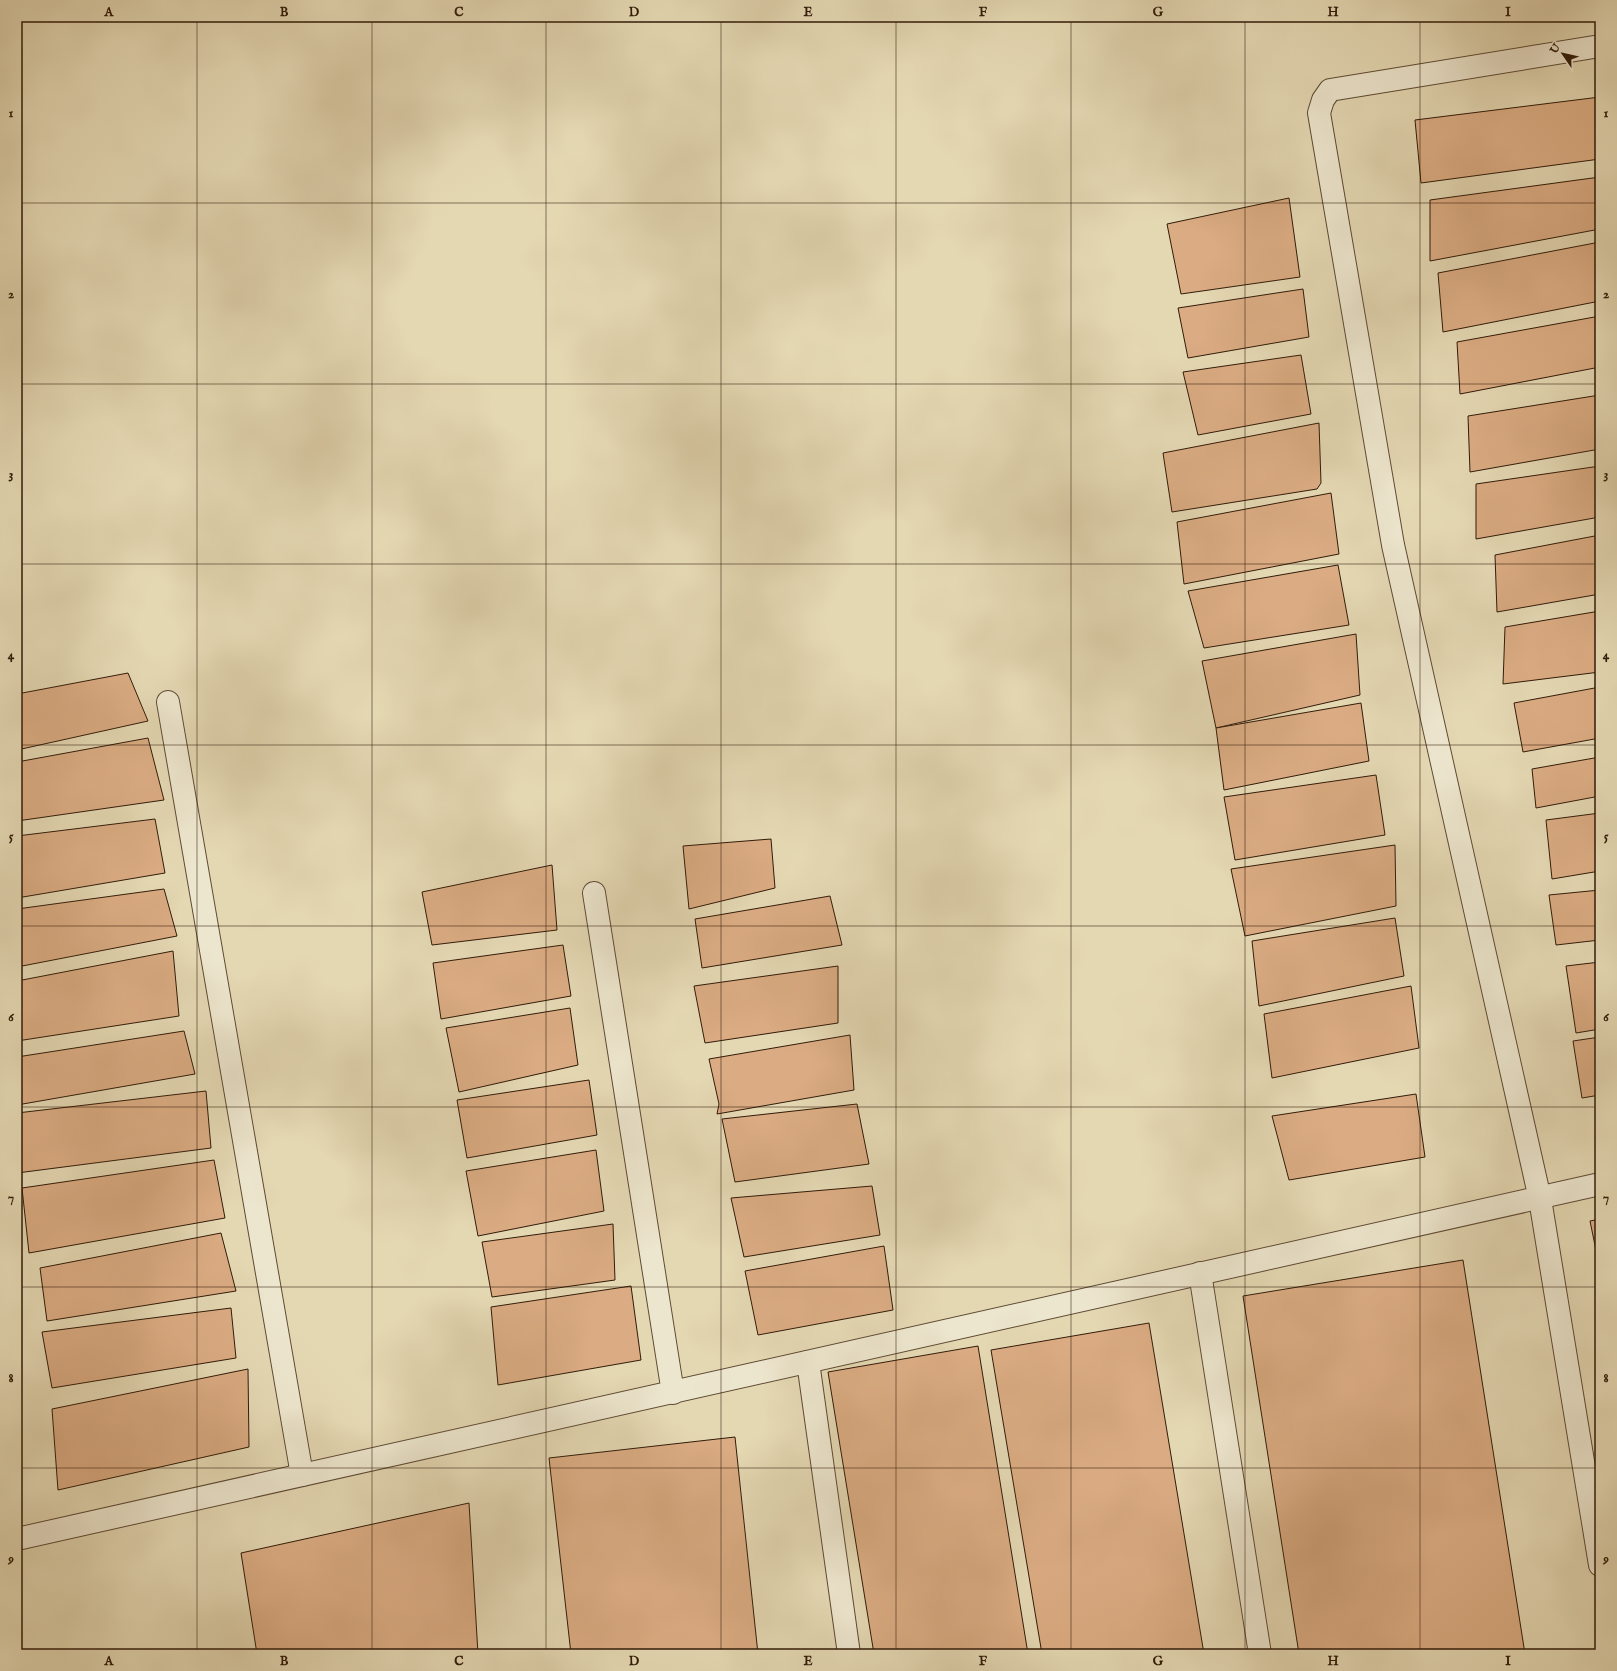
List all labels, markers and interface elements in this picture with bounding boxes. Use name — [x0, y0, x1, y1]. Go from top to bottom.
text: A — [104, 4, 115, 21]
text: B — [280, 4, 289, 21]
text: C — [454, 4, 464, 21]
text: D — [629, 4, 640, 21]
text: E — [803, 4, 813, 21]
text: F — [979, 4, 988, 21]
text: G — [1153, 4, 1164, 21]
text: H — [1327, 4, 1339, 21]
text: I — [1505, 4, 1511, 21]
north arrow — [1543, 34, 1583, 74]
text: U — [1547, 41, 1564, 58]
text: 1 — [9, 105, 14, 122]
text: 1 — [1604, 105, 1609, 122]
text: 2 — [8, 286, 14, 303]
text: 2 — [1603, 286, 1609, 303]
text: 3 — [9, 466, 14, 483]
text: 3 — [1604, 466, 1609, 483]
text: 4 — [8, 647, 15, 664]
text: 4 — [1603, 647, 1610, 664]
text: 5 — [9, 828, 14, 845]
text: 5 — [1604, 828, 1609, 845]
text: 6 — [8, 1009, 14, 1026]
text: 6 — [1603, 1009, 1609, 1026]
text: 7 — [8, 1190, 14, 1207]
text: 7 — [1603, 1190, 1609, 1207]
text: 8 — [8, 1370, 14, 1387]
text: 8 — [1603, 1370, 1609, 1387]
text: 9 — [7, 1551, 14, 1568]
text: 9 — [1602, 1551, 1609, 1568]
text: A — [104, 1653, 115, 1670]
text: B — [280, 1653, 289, 1670]
text: C — [454, 1653, 464, 1670]
text: D — [629, 1653, 640, 1670]
text: E — [803, 1653, 813, 1670]
text: F — [979, 1653, 988, 1670]
text: G — [1153, 1653, 1164, 1670]
text: H — [1327, 1653, 1339, 1670]
text: I — [1505, 1653, 1511, 1670]

